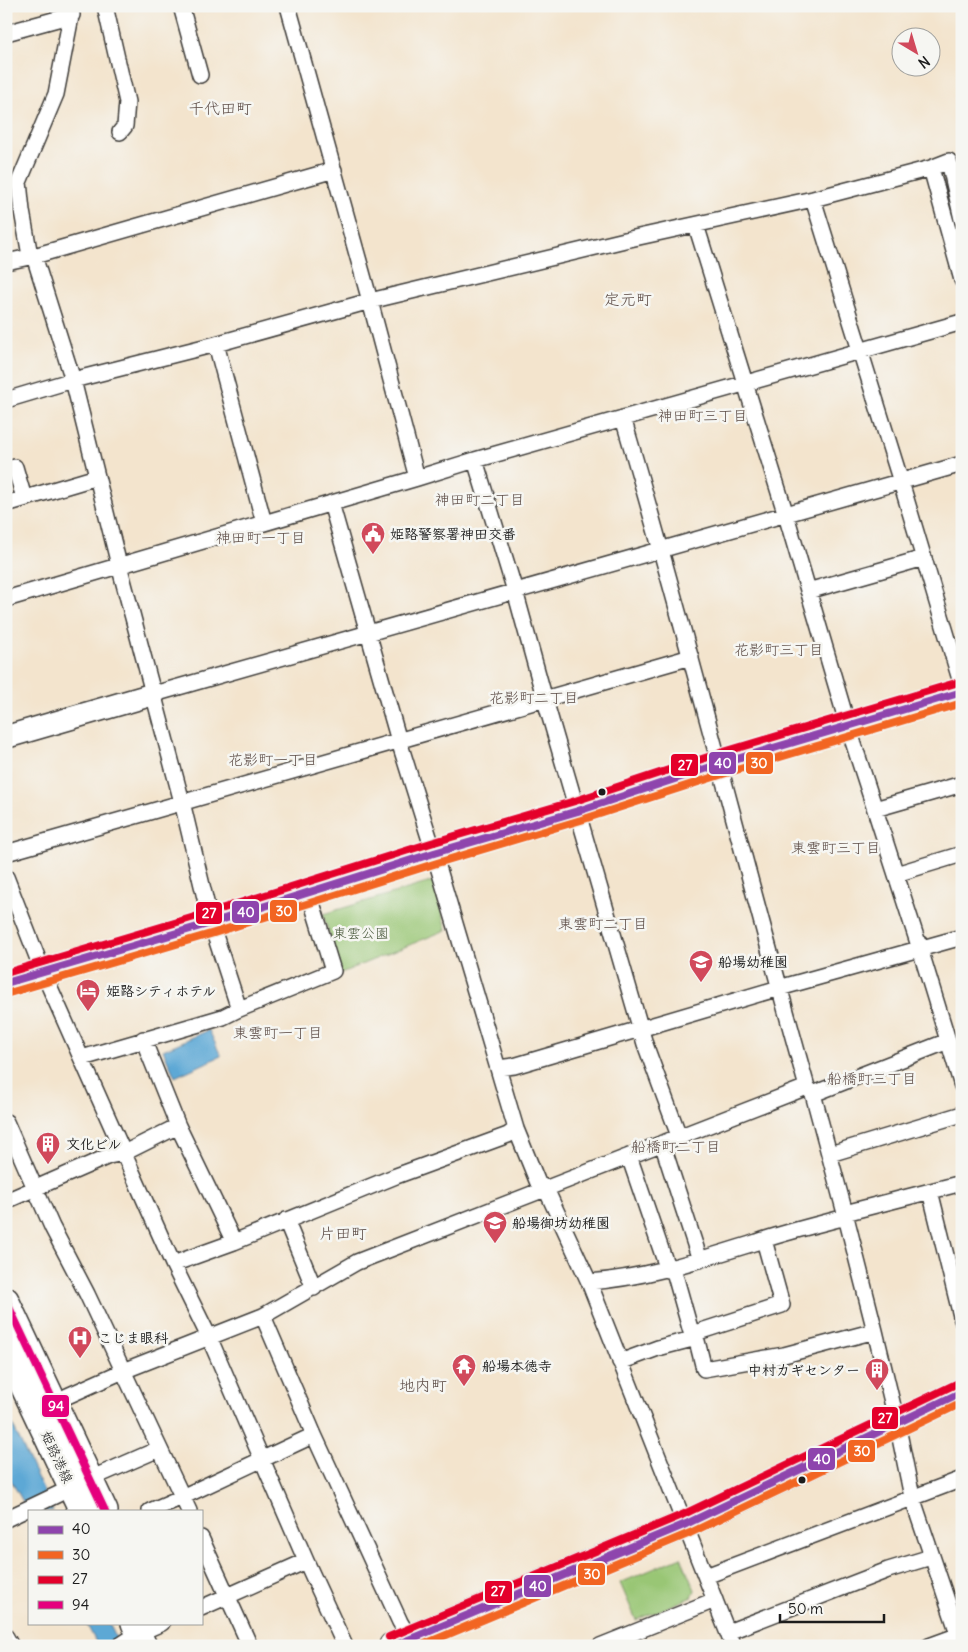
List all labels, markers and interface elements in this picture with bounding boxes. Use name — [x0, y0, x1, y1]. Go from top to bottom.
north arrow — [890, 28, 940, 78]
text: N — [915, 52, 933, 72]
district label: 千代田町 — [188, 98, 252, 118]
district label: 定元町 — [604, 289, 652, 309]
district label: 神田町三丁目 — [658, 406, 748, 425]
district label: 神田町二丁目 — [435, 490, 525, 509]
public building icon: 姫路警察署神田交番 — [360, 521, 386, 555]
place label: 姫路警察署神田交番 — [390, 525, 516, 543]
district label: 神田町一丁目 — [216, 528, 306, 547]
district label: 花影町三丁目 — [734, 640, 824, 659]
district label: 花影町二丁目 — [489, 688, 579, 707]
district label: 花影町一丁目 — [228, 750, 318, 769]
line badge: 40 — [708, 751, 737, 775]
line badge: 30 — [745, 751, 774, 775]
line badge: 27 — [670, 753, 699, 777]
text: 40 — [714, 754, 732, 772]
text: 30 — [750, 754, 768, 772]
text: 27 — [678, 756, 692, 774]
unlabelled marker — [597, 787, 607, 797]
district label: 東雲町三丁目 — [791, 838, 881, 857]
line badge: 30 — [269, 899, 298, 923]
line badge: 40 — [231, 900, 260, 924]
line badge: 27 — [195, 901, 223, 925]
text: 30 — [275, 902, 293, 920]
text: 40 — [237, 903, 255, 921]
text: 27 — [202, 904, 216, 922]
district label: 東雲町二丁目 — [558, 914, 648, 933]
park label: 東雲公園 — [333, 924, 389, 942]
school or university icon: 船場幼稚園 — [688, 949, 714, 983]
place label: 船場幼稚園 — [718, 953, 788, 971]
hotel icon: 姫路シティホテル — [75, 978, 101, 1012]
place label: 姫路シティホテル — [106, 982, 216, 1000]
district label: 東雲町一丁目 — [233, 1023, 323, 1042]
district label: 船橋町三丁目 — [827, 1069, 917, 1088]
building icon: 文化ビル — [35, 1131, 61, 1165]
place label: 文化ビル — [66, 1135, 122, 1153]
district label: 船橋町二丁目 — [631, 1137, 721, 1156]
school or university icon: 船場御坊幼稚園 — [482, 1210, 508, 1244]
place label: 船場御坊幼稚園 — [512, 1214, 610, 1232]
district label: 片田町 — [319, 1223, 367, 1243]
hospital icon: こじま眼科 — [67, 1325, 93, 1359]
place label: こじま眼科 — [98, 1329, 169, 1347]
temple icon: 船場本徳寺 — [451, 1353, 477, 1387]
place label: 船場本徳寺 — [482, 1357, 552, 1375]
building icon: 中村カギセンター — [864, 1357, 890, 1391]
place label: 中村カギセンター — [748, 1361, 860, 1379]
district label: 地内町 — [399, 1375, 447, 1395]
line badge: 94 — [41, 1394, 70, 1418]
text: 94 — [48, 1397, 64, 1415]
line badge: 27 — [871, 1406, 899, 1430]
text: 27 — [878, 1409, 892, 1427]
street label: 姫路港線 — [37, 1428, 77, 1486]
line badge: 30 — [847, 1439, 876, 1463]
text: 30 — [853, 1442, 871, 1460]
line badge: 40 — [807, 1447, 836, 1471]
text: 40 — [813, 1450, 831, 1468]
unlabelled marker — [797, 1475, 807, 1485]
legend — [28, 1510, 202, 1624]
text: 40 — [72, 1519, 91, 1538]
text: 30 — [72, 1545, 90, 1564]
line badge: 30 — [577, 1562, 606, 1586]
text: 30 — [583, 1565, 601, 1583]
text: 27 — [72, 1569, 88, 1588]
line badge: 40 — [523, 1574, 552, 1598]
text: 40 — [529, 1577, 547, 1595]
line badge: 27 — [484, 1580, 513, 1604]
text: 27 — [491, 1582, 505, 1600]
scale bar — [780, 1592, 884, 1624]
text: 94 — [72, 1595, 90, 1614]
text: 50 m — [788, 1599, 823, 1618]

